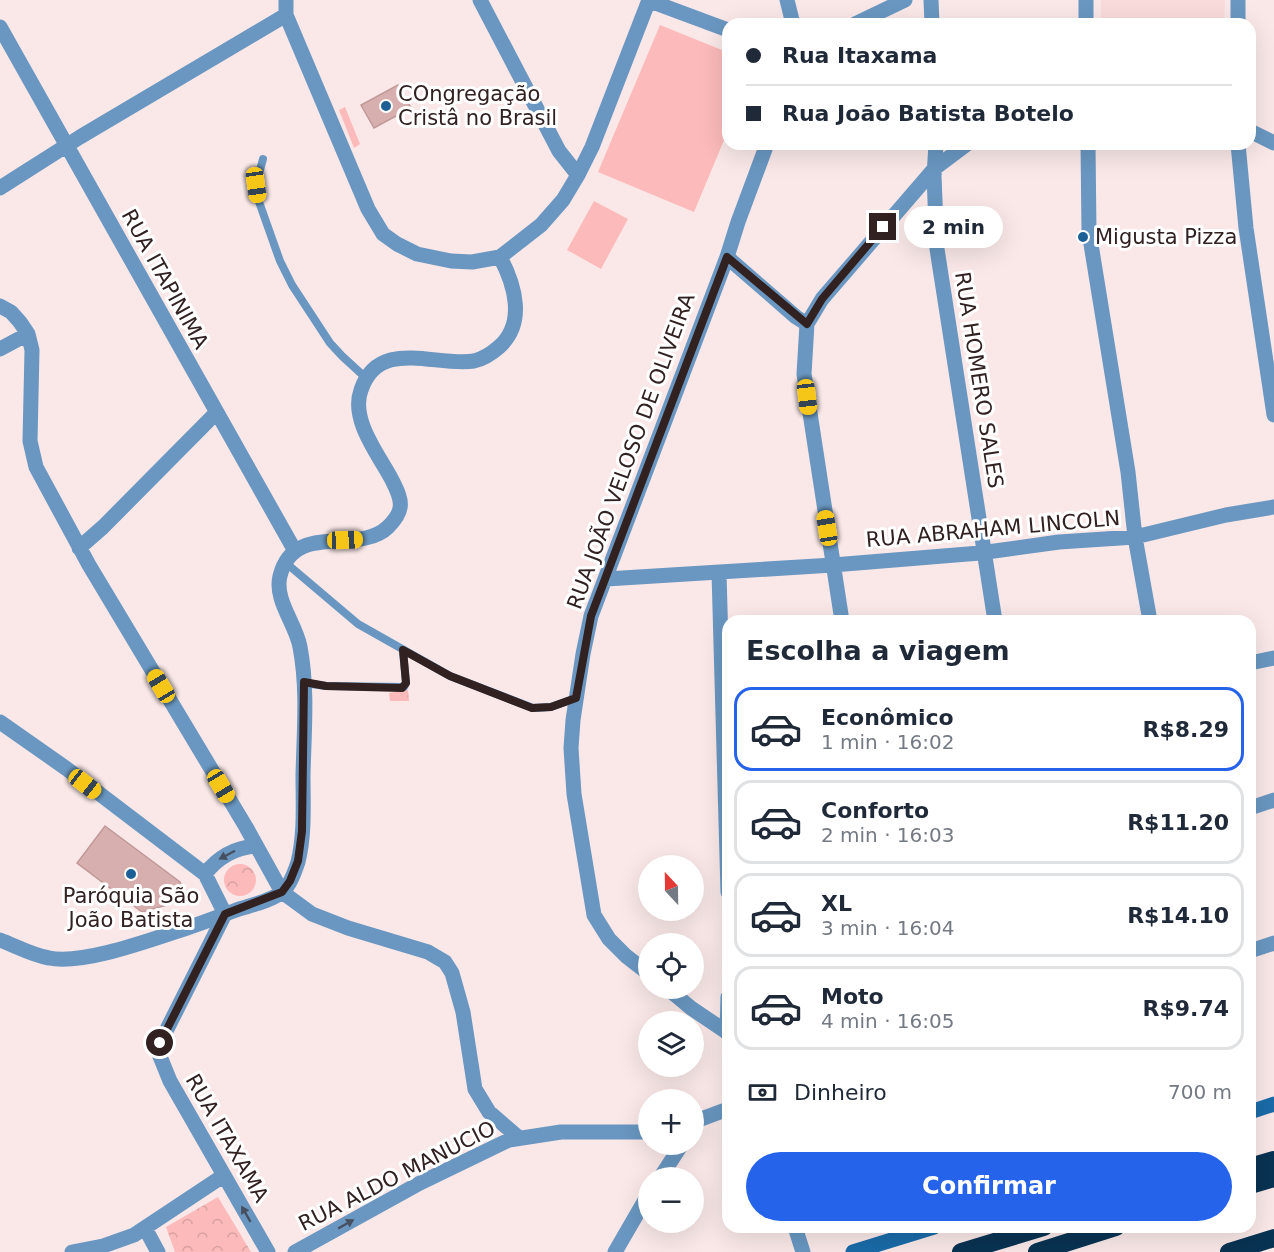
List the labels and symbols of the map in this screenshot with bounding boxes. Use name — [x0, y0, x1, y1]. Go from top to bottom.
place label: COngregação Cristâ no Brasil — [398, 82, 557, 130]
marker: COngregação Cristâ no Brasil — [379, 99, 393, 113]
car — [245, 166, 267, 204]
street label: RUA ITAPINIMA — [117, 205, 214, 354]
callout: 2 min — [904, 206, 1003, 248]
route end — [869, 213, 896, 240]
place label: Migusta Pizza — [1095, 225, 1237, 249]
marker: Migusta Pizza — [1076, 230, 1090, 244]
street label: RUA HOMERO SALES — [950, 270, 1008, 490]
street label: RUA JOÃO VELOSO DE OLIVEIRA — [561, 288, 700, 612]
car — [796, 378, 818, 416]
street label: RUA ABRAHAM LINCOLN — [865, 506, 1121, 552]
car — [815, 509, 839, 547]
car — [327, 530, 363, 550]
car — [144, 666, 178, 706]
car — [65, 766, 105, 802]
car — [204, 766, 238, 806]
one-way arrow — [218, 850, 235, 860]
north arrow — [638, 855, 704, 921]
marker: Paróquia São João Batista — [124, 867, 138, 881]
place label: Paróquia São João Batista — [63, 884, 199, 932]
route start — [146, 1029, 173, 1056]
street label: RUA ITAXAMA — [181, 1070, 274, 1207]
street label: RUA ALDO MANUCIO — [295, 1116, 499, 1236]
one-way arrow — [240, 1206, 251, 1222]
one-way arrow — [338, 1219, 355, 1229]

